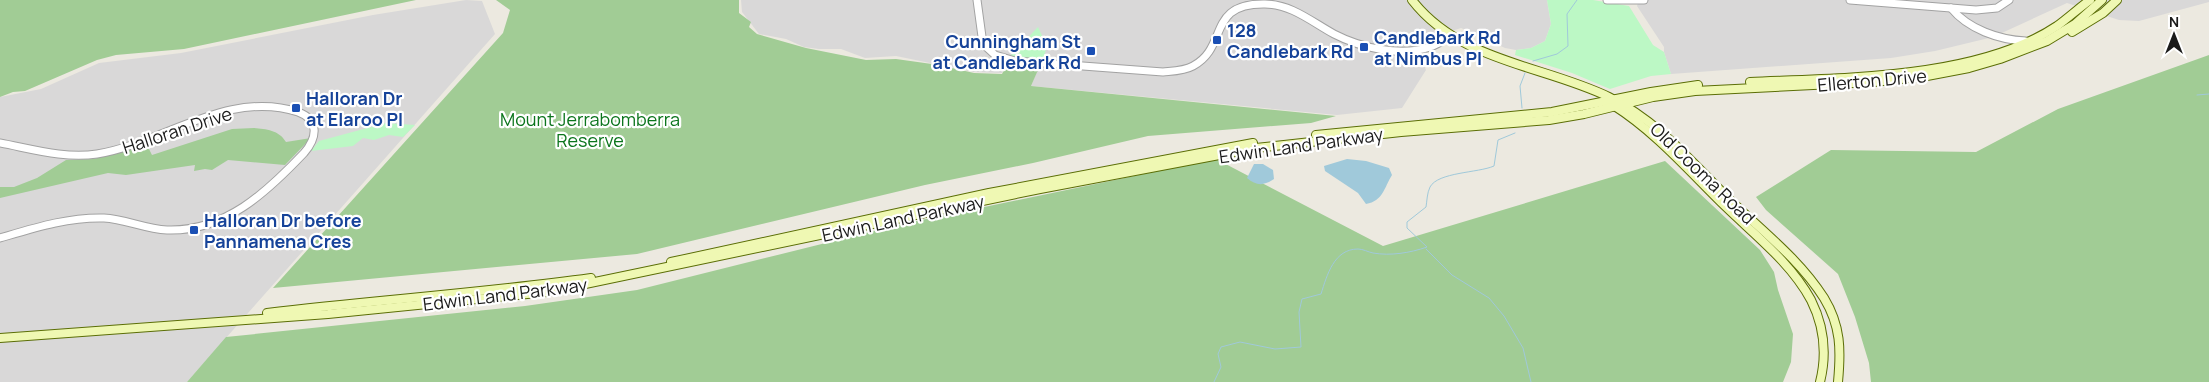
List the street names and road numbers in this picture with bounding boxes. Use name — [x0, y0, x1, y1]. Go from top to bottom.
street label: Ellerton Drive — [1816, 63, 1928, 97]
street label: Halloran Drive — [119, 101, 235, 159]
street label: Old Cooma Road — [1645, 117, 1761, 229]
street label: Edwin Land Parkway — [1217, 122, 1385, 168]
street label: Edwin Land Parkway — [820, 189, 987, 247]
street label: Edwin Land Parkway — [421, 272, 589, 316]

